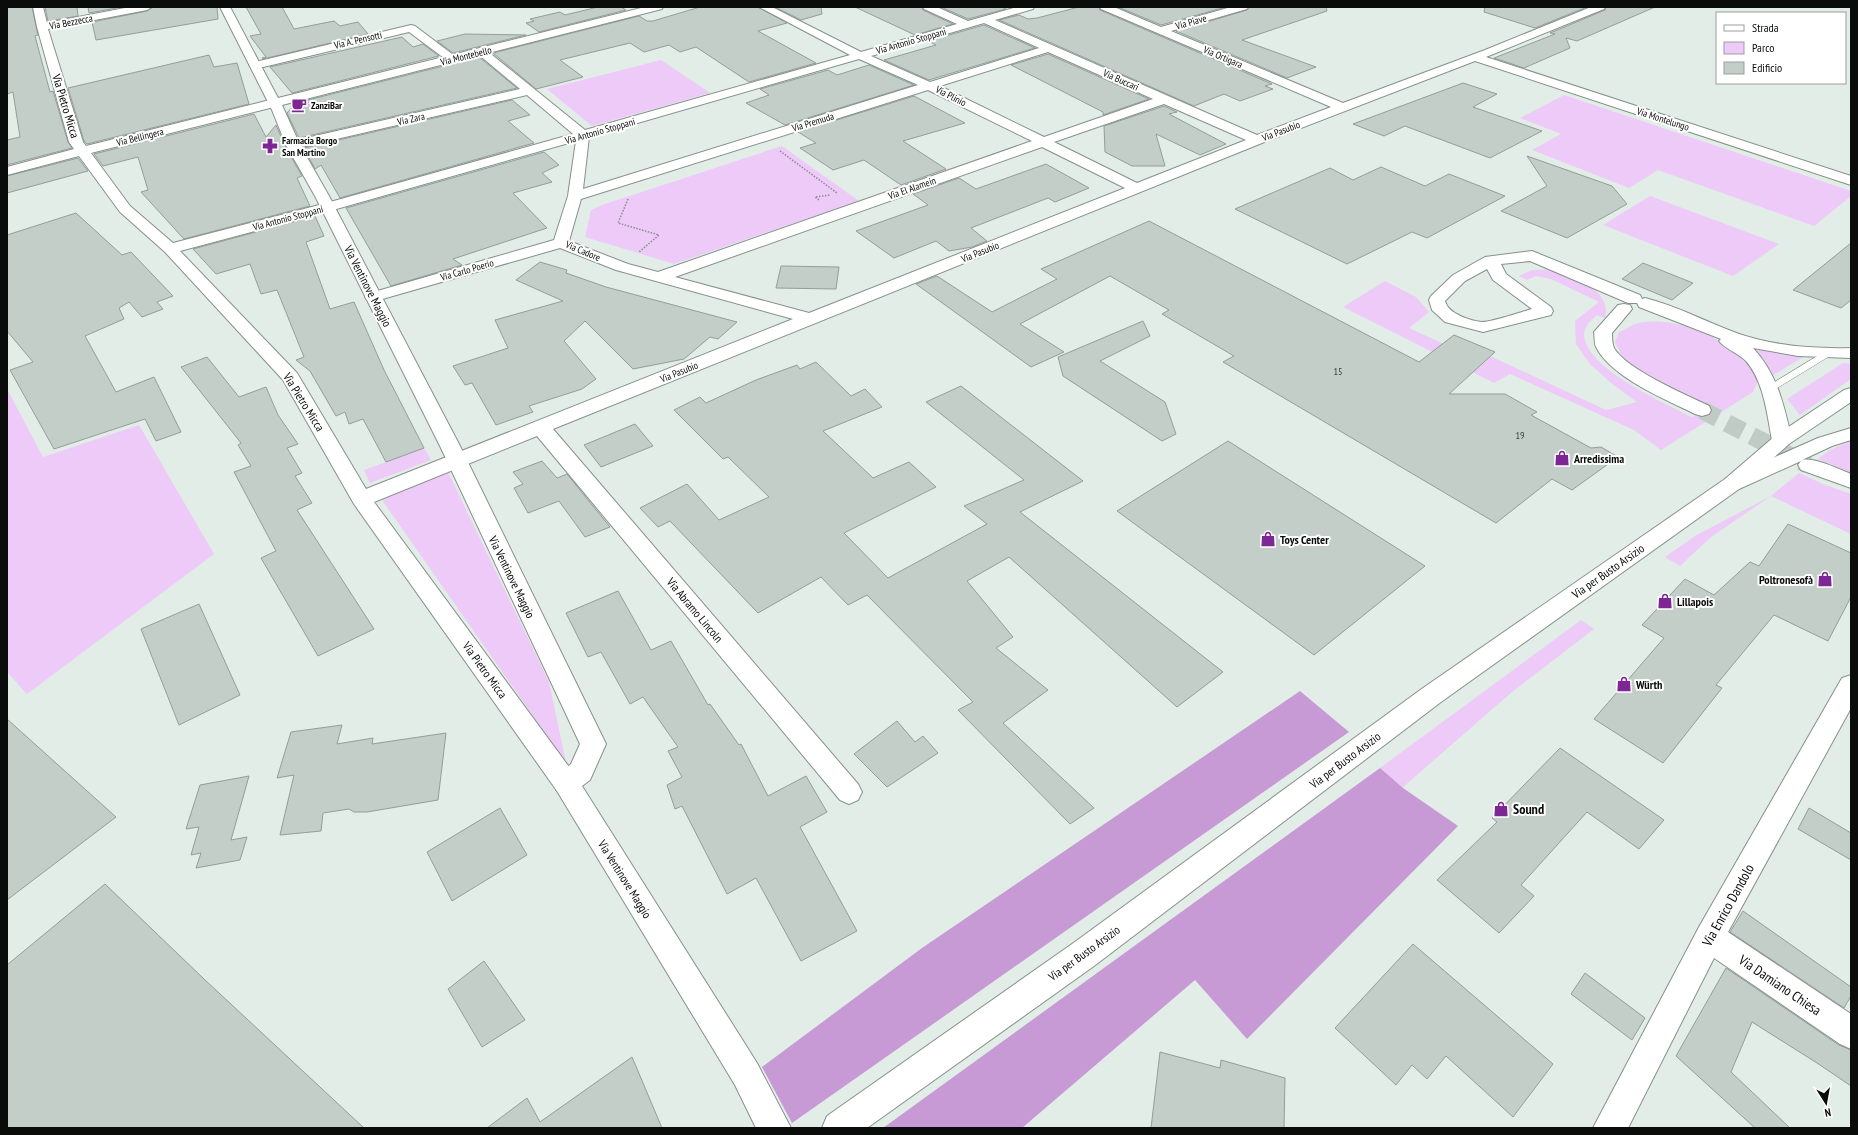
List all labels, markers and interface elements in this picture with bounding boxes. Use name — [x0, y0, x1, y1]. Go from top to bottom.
street label: Via Bezzecca — [47, 11, 94, 33]
street label: Via Piave — [1173, 11, 1208, 33]
legend — [1716, 12, 1846, 84]
text: Strada — [1752, 20, 1779, 35]
street label: Via Antonio Stoppani — [873, 25, 948, 57]
street label: Via A. Pensotti — [332, 28, 383, 52]
text: Parco — [1752, 40, 1774, 55]
street label: Via Montebello — [438, 43, 493, 69]
street label: Via Ortigara — [1200, 43, 1245, 71]
text: Edificio — [1752, 60, 1782, 75]
street label: Via Buccari — [1100, 66, 1141, 94]
street label: Via Pietro Micca — [49, 71, 83, 140]
street label: Via Plinio — [933, 82, 969, 109]
cafe icon: ZanziBar — [290, 96, 308, 114]
place label: ZanziBar — [311, 99, 342, 112]
street label: Via Montelungo — [1634, 104, 1691, 134]
street label: Via Premuda — [789, 109, 836, 135]
street label: Via Zara — [395, 110, 426, 129]
street label: Via Antonio Stoppani — [562, 115, 637, 147]
street label: Via Pasubio — [1259, 118, 1302, 145]
street label: Via Bellingera — [114, 125, 165, 149]
place label: Farmacia Borgo San Martino — [282, 134, 338, 159]
pharmacy icon: Farmacia Borgo San Martino — [261, 137, 279, 155]
street label: Via El Alamein — [885, 174, 938, 203]
street label: Via Antonio Stoppani — [250, 202, 325, 234]
street label: Via Cadore — [563, 237, 603, 264]
street label: Via Pasubio — [958, 239, 1001, 266]
street label: Via Ventinove Maggio — [341, 242, 395, 329]
street label: Via Carlo Poerio — [438, 256, 495, 284]
street label: Via Pasubio — [657, 359, 700, 386]
house number: 15 — [1334, 365, 1343, 378]
street label: Via Pietro Micca — [280, 369, 328, 434]
house number: 19 — [1516, 429, 1525, 442]
shop icon: Arredissima — [1553, 449, 1571, 467]
place label: Arredissima — [1573, 451, 1624, 466]
shop icon: Toys Center — [1259, 530, 1277, 548]
place label: Toys Center — [1280, 532, 1329, 547]
street label: Via Ventinove Maggio — [485, 533, 538, 620]
street label: Via per Busto Arsizio — [1568, 541, 1647, 602]
shop icon: Poltronesofà — [1816, 570, 1834, 588]
place label: Poltronesofà — [1759, 572, 1813, 587]
street label: Via Abramo Lincoln — [663, 574, 726, 645]
shop icon: Lillapois — [1656, 592, 1674, 610]
place label: Lillapois — [1677, 594, 1713, 609]
street label: Via Pietro Micca — [459, 638, 511, 701]
shop icon: Würth — [1615, 675, 1633, 693]
place label: Würth — [1635, 677, 1662, 692]
street label: Via per Busto Arsizio — [1306, 728, 1383, 792]
shop icon: Sound — [1492, 800, 1510, 818]
place label: Sound — [1513, 800, 1544, 818]
street label: Via Ventinove Maggio — [594, 836, 655, 921]
street label: Via Enrico Dandolo — [1697, 861, 1758, 950]
street label: Via per Busto Arsizio — [1044, 922, 1123, 985]
street label: Via Damiano Chiesa — [1734, 950, 1825, 1019]
north arrow — [1806, 1083, 1846, 1123]
text: N — [1824, 1105, 1832, 1120]

